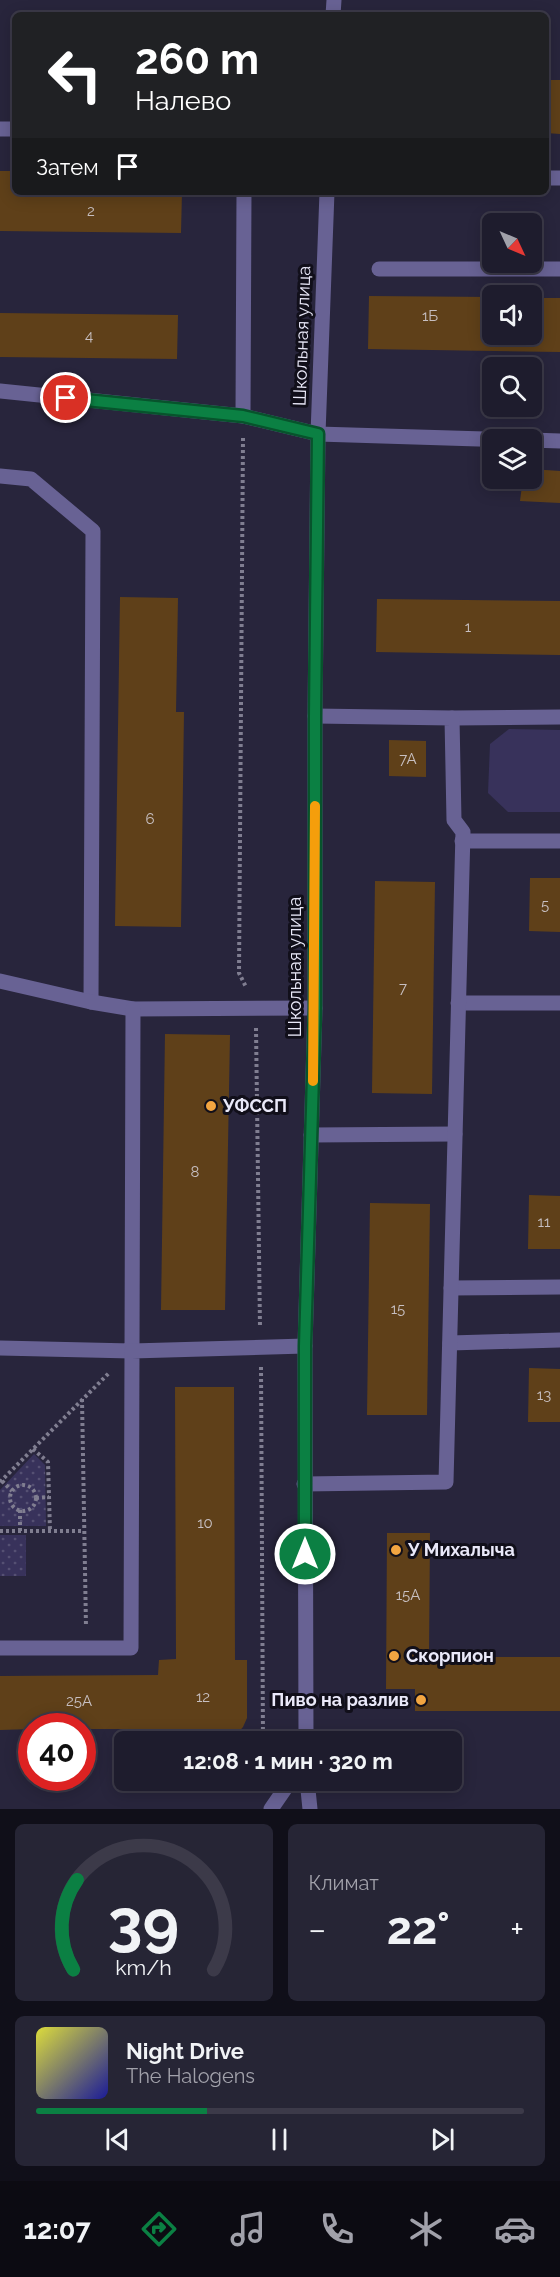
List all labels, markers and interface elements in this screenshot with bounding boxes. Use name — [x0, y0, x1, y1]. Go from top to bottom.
text: 260 m — [135, 35, 259, 84]
icon: left — [36, 36, 114, 114]
text: Налево — [135, 85, 231, 116]
icon: arrive — [111, 150, 144, 183]
text: Затем — [36, 154, 99, 180]
house number: 2 — [87, 202, 95, 220]
north arrow — [482, 213, 542, 273]
map controls — [482, 213, 542, 489]
street label: Школьная улица — [289, 265, 314, 406]
button: sound — [482, 285, 542, 345]
house number: 1Б — [422, 307, 438, 325]
house number: 4 — [85, 327, 93, 345]
button: search — [482, 357, 542, 417]
pin — [40, 372, 91, 423]
icon: arrive — [49, 381, 82, 414]
button: layers — [482, 429, 542, 489]
house number: 1 — [465, 618, 472, 636]
house number: 7А — [399, 750, 417, 768]
house number: 6 — [145, 810, 155, 828]
house number: 5 — [541, 896, 549, 914]
street label: Школьная улица — [284, 897, 305, 1037]
house number: 7 — [399, 979, 407, 997]
place label: УФССП — [222, 1095, 287, 1116]
marker: УФССП — [204, 1099, 218, 1113]
house number: 8 — [191, 1163, 200, 1181]
house number: 11 — [538, 1213, 551, 1231]
house number: 15 — [391, 1300, 405, 1318]
house number: 13 — [537, 1386, 551, 1404]
house number: 10 — [197, 1514, 213, 1532]
position arrow — [273, 1522, 337, 1586]
place label: У Михалыча — [407, 1539, 515, 1560]
marker: У Михалыча — [389, 1543, 403, 1557]
house number: 15А — [396, 1586, 420, 1604]
place label: Скорпион — [406, 1645, 494, 1666]
marker: Скорпион — [387, 1649, 401, 1663]
house number: 12 — [196, 1688, 210, 1706]
place label: Пиво на разлив — [271, 1689, 409, 1710]
house number: 25А — [66, 1692, 92, 1710]
marker: Пиво на разлив — [414, 1693, 428, 1707]
speed limit sign: 40 — [18, 1713, 96, 1791]
text: 12:08 · 1 мин · 320 m — [183, 1748, 393, 1774]
text: Климат — [309, 1871, 379, 1895]
text: 39 — [108, 1885, 180, 1959]
text: 22° — [387, 1902, 450, 1955]
text: − — [309, 1910, 326, 1949]
text: + — [510, 1910, 524, 1949]
text: km/h — [115, 1955, 172, 1980]
text: Night Drive — [126, 2038, 244, 2064]
text: The Halogens — [126, 2064, 255, 2088]
icon: previous — [101, 2123, 134, 2156]
icon: pause — [263, 2123, 296, 2156]
icon: next — [426, 2123, 459, 2156]
icon: directions — [138, 2208, 180, 2250]
icon: music — [227, 2208, 269, 2250]
icon: phone — [316, 2208, 358, 2250]
icon: climate — [405, 2208, 447, 2250]
icon: car — [494, 2208, 536, 2250]
text: 12:07 — [24, 2214, 91, 2245]

